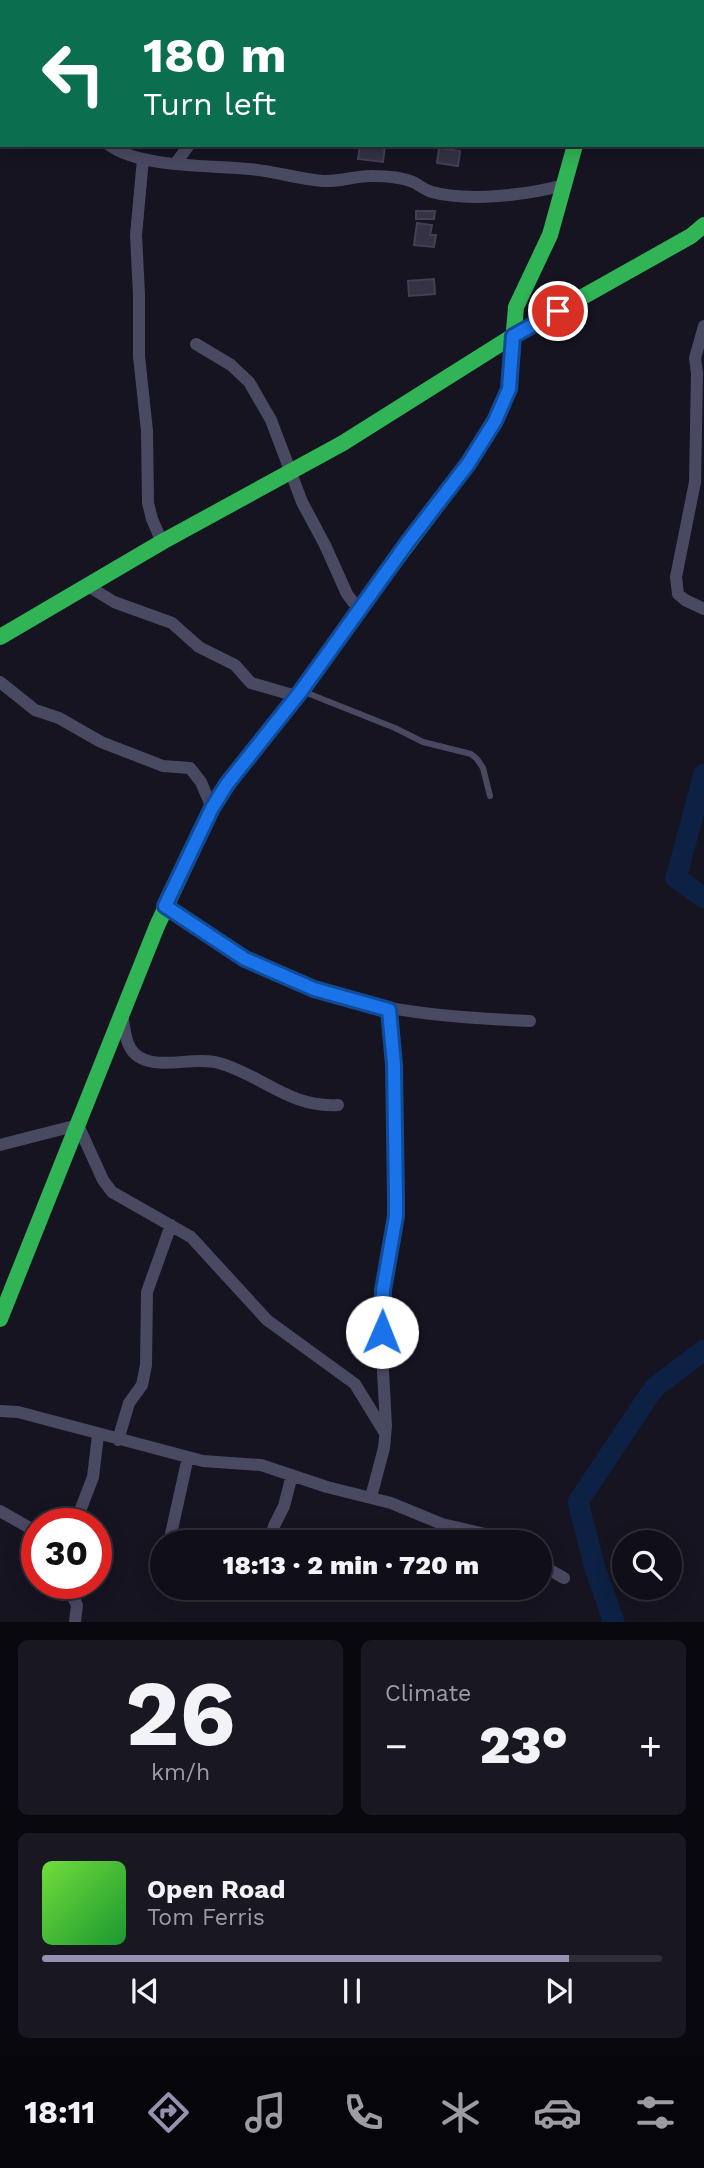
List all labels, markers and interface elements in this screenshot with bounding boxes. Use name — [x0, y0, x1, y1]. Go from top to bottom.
text: 180 m — [143, 26, 287, 84]
icon: left — [28, 28, 119, 119]
text: Turn left — [143, 85, 276, 123]
pin — [528, 281, 588, 341]
icon: arrive — [539, 292, 577, 330]
position arrow — [345, 1295, 419, 1369]
speed limit sign: 30 — [21, 1508, 112, 1599]
map controls — [612, 1530, 682, 1600]
button: search — [612, 1530, 682, 1600]
text: 18:13 · 2 min · 720 m — [223, 1550, 479, 1580]
text: 26 — [125, 1660, 236, 1767]
text: Climate — [385, 1680, 471, 1707]
text: 23° — [479, 1715, 568, 1776]
text: − — [385, 1724, 408, 1768]
text: + — [639, 1724, 662, 1768]
text: km/h — [151, 1759, 210, 1786]
text: Open Road — [147, 1874, 285, 1904]
text: Tom Ferris — [147, 1904, 265, 1931]
icon: previous — [126, 1972, 164, 2010]
icon: pause — [333, 1972, 371, 2010]
icon: next — [540, 1972, 578, 2010]
icon: directions — [144, 2088, 193, 2137]
icon: music — [241, 2088, 290, 2137]
icon: phone — [339, 2088, 388, 2137]
icon: climate — [436, 2088, 485, 2137]
icon: car — [533, 2088, 582, 2137]
icon: filters — [631, 2088, 680, 2137]
text: 18:11 — [24, 2093, 95, 2131]

